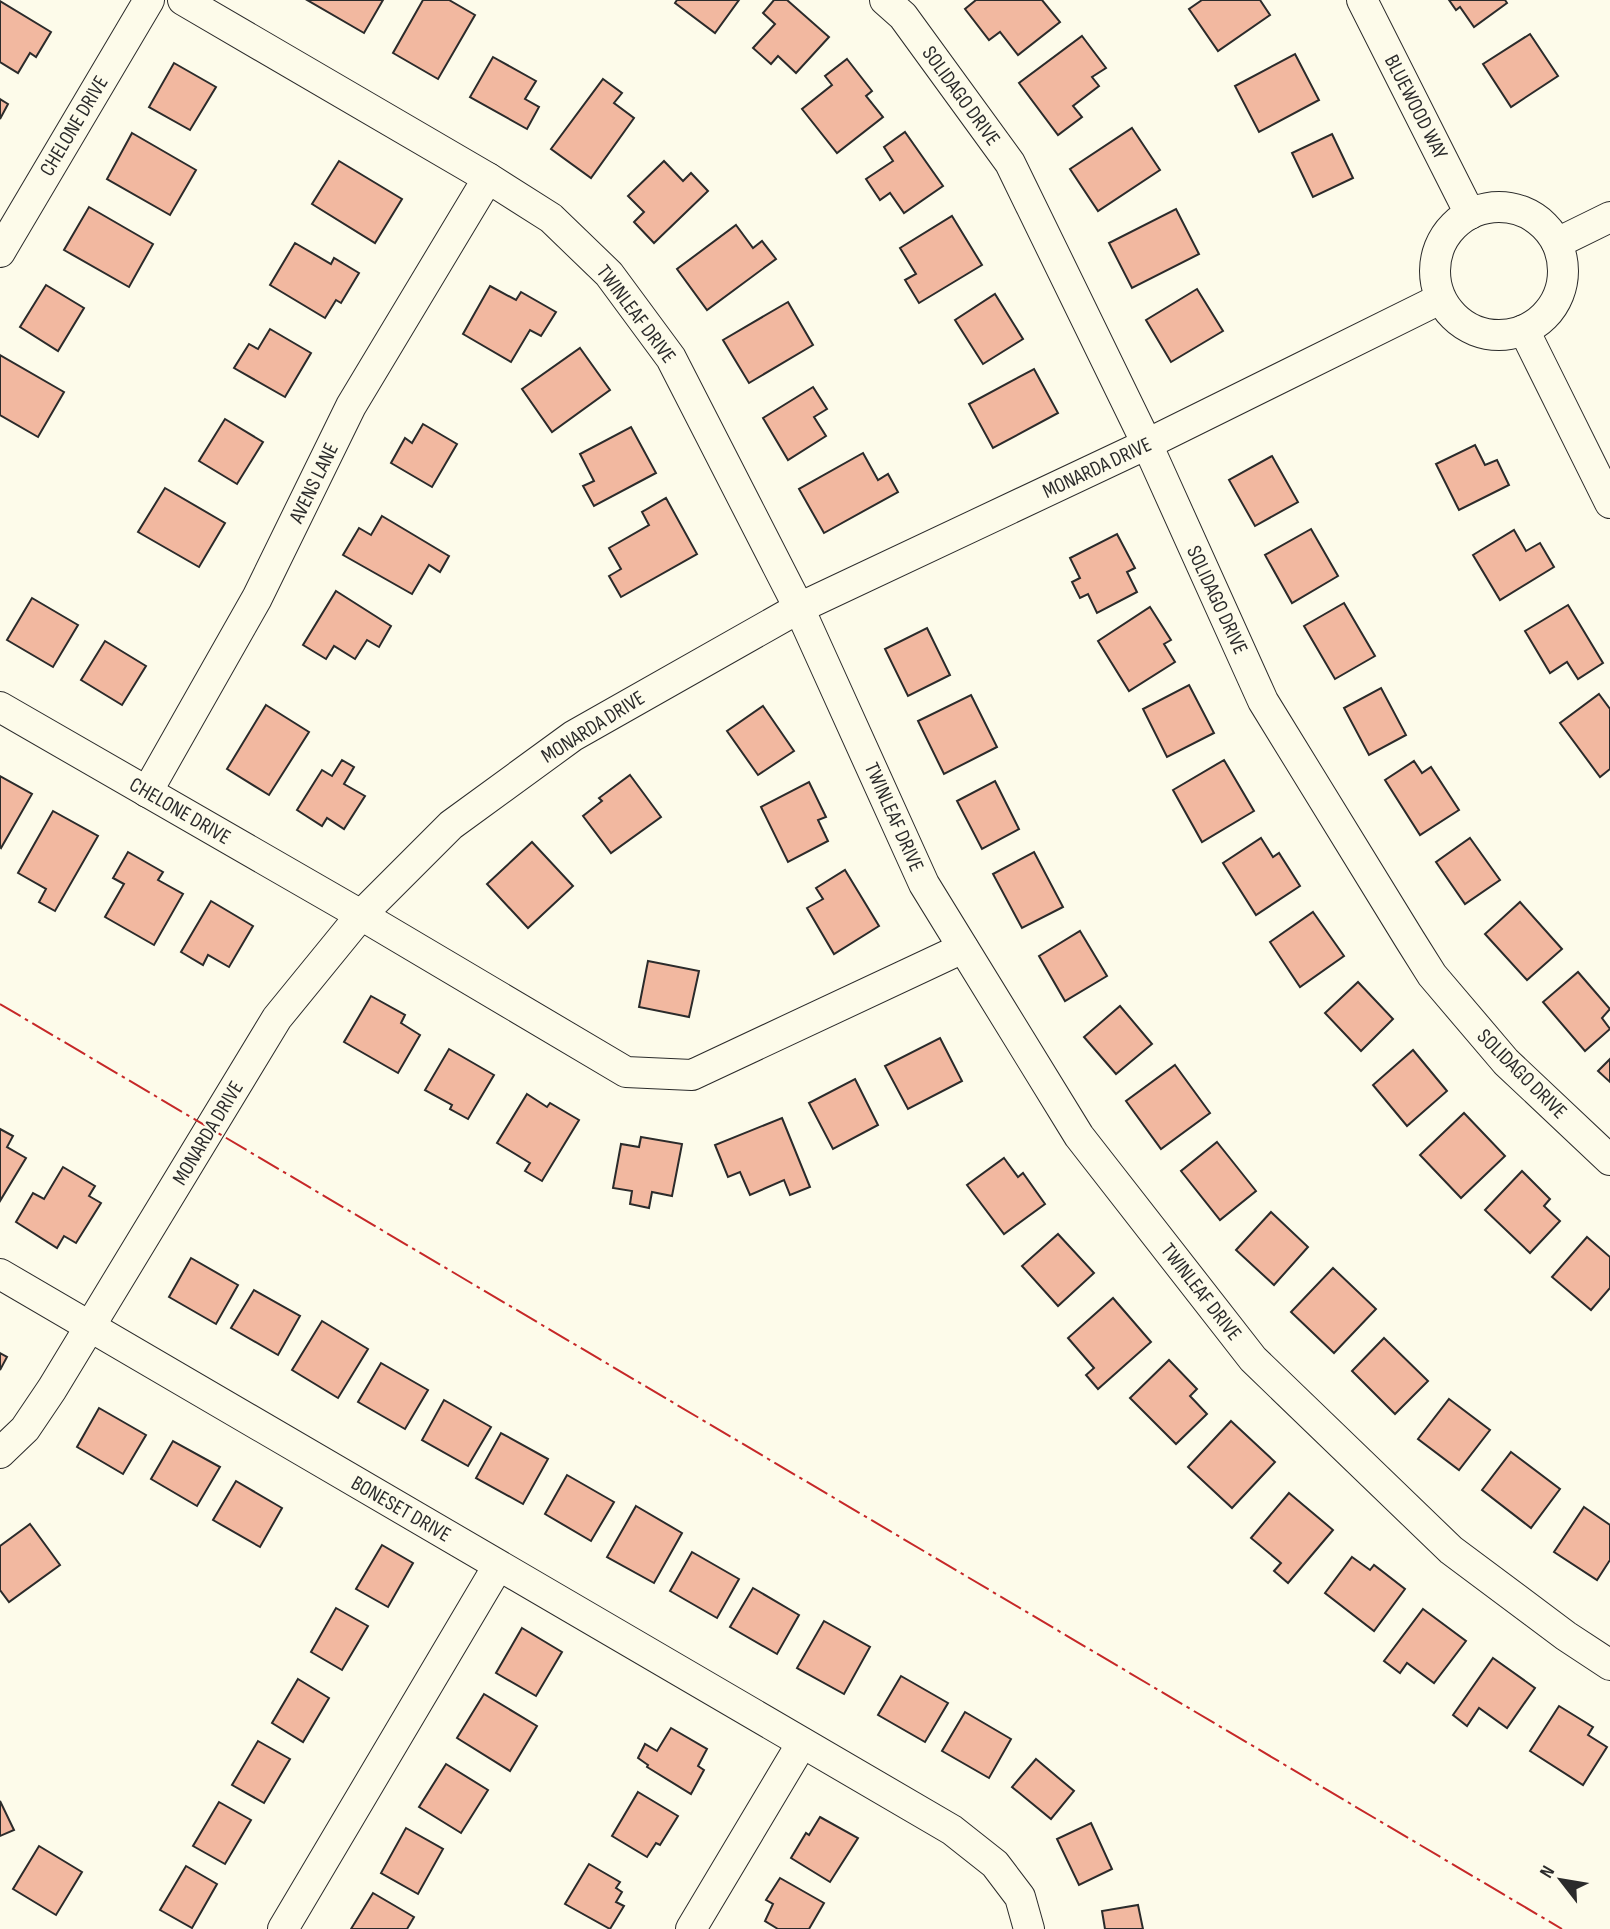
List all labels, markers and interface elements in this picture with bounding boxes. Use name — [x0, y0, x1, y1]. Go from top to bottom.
street label: SOLIDAGO DRIVE — [917, 41, 1005, 151]
street label: BLUEWOOD WAY — [1379, 51, 1453, 164]
street label: CHELONE DRIVE — [34, 71, 114, 181]
street label: TWINLEAF DRIVE — [591, 260, 681, 368]
street label: MONARDA DRIVE — [1039, 432, 1155, 504]
street label: AVENS LANE — [284, 439, 344, 528]
street label: SOLIDAGO DRIVE — [1181, 542, 1253, 658]
street label: MONARDA DRIVE — [537, 685, 649, 769]
street label: TWINLEAF DRIVE — [859, 759, 929, 875]
street label: CHELONE DRIVE — [125, 772, 235, 850]
street label: SOLIDAGO DRIVE — [1472, 1024, 1572, 1124]
street label: MONARDA DRIVE — [167, 1076, 249, 1190]
street label: TWINLEAF DRIVE — [1155, 1238, 1247, 1346]
street label: BONESET DRIVE — [347, 1470, 455, 1548]
north arrow — [1526, 1845, 1596, 1915]
text: N — [1535, 1862, 1560, 1882]

